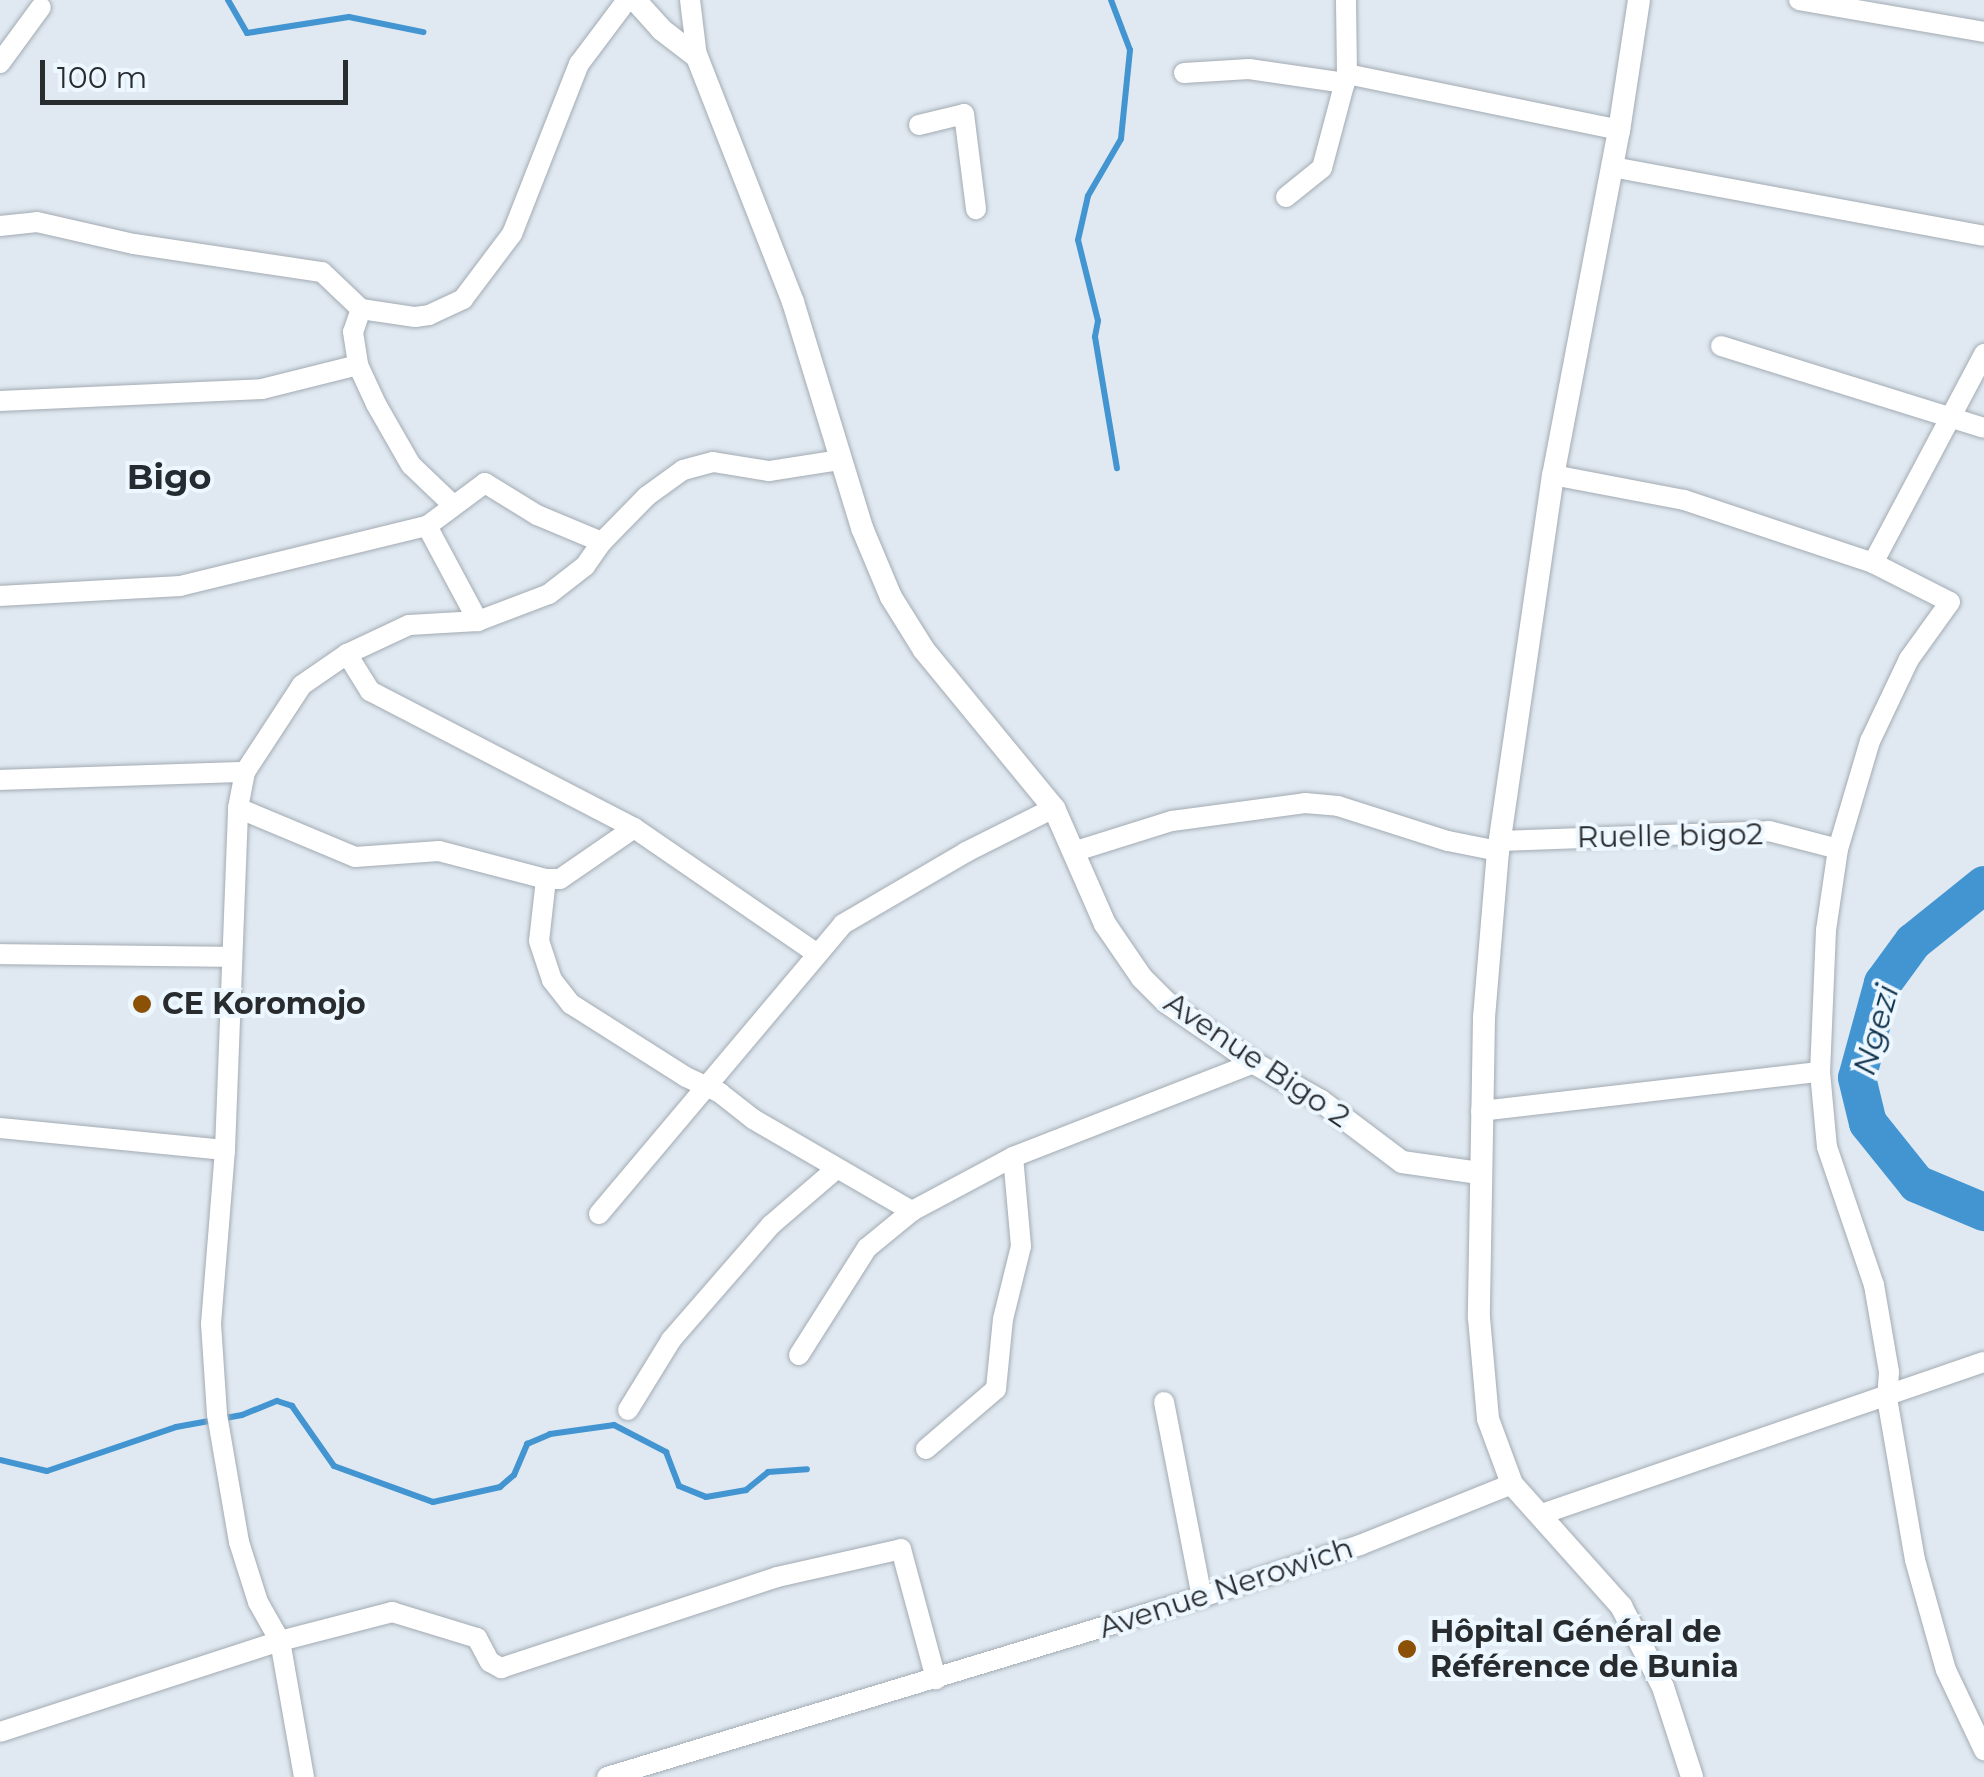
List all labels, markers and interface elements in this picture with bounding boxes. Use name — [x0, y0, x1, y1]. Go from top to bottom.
scale bar — [45, 40, 352, 102]
text: 100 m — [57, 59, 147, 96]
district label: Bigo — [127, 456, 211, 498]
street label: Ruelle bigo2 — [1576, 816, 1764, 856]
water label: Ngezi — [1845, 980, 1907, 1080]
street label: Avenue Bigo 2 — [1157, 985, 1357, 1135]
place label: CE Koromojo — [162, 986, 366, 1022]
marker: CE Koromojo — [131, 993, 153, 1015]
street label: Avenue Nerowich — [1094, 1530, 1358, 1646]
place label: Hôpital Général de Référence de Bunia — [1430, 1614, 1739, 1684]
marker: Hôpital Général de Référence de Bunia — [1394, 1636, 1420, 1662]

